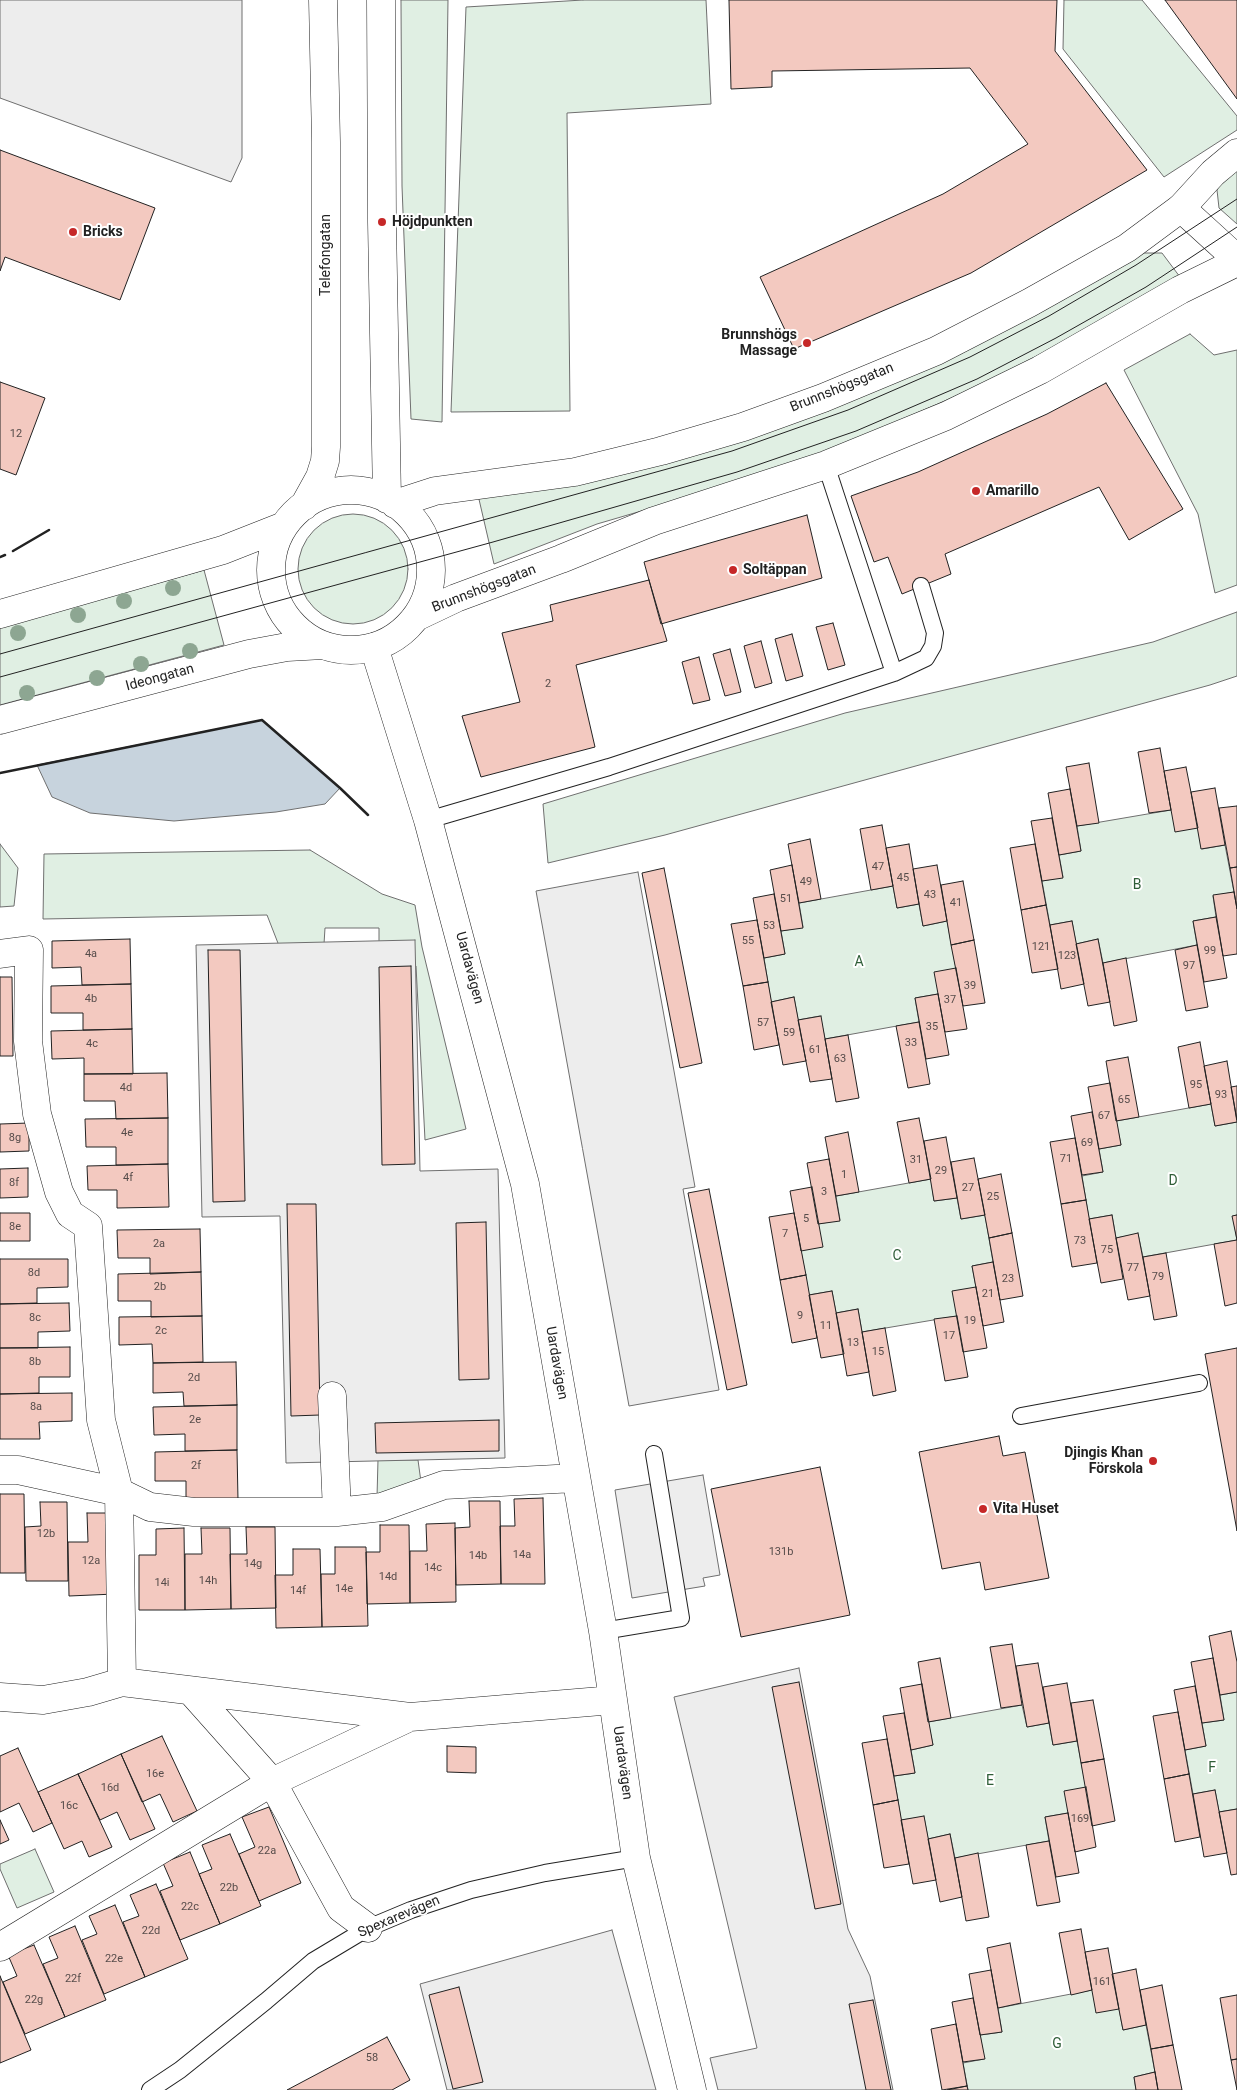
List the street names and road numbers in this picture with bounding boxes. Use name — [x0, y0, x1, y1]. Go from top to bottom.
street label: Telefongatan — [318, 214, 334, 296]
street label: Brunnshögsgatan — [788, 360, 896, 416]
street label: Brunnshögsgatan — [430, 561, 538, 617]
street label: Ideongatan — [124, 661, 196, 695]
street label: Uardavägen — [451, 930, 487, 1006]
street label: Uardavägen — [541, 1325, 571, 1401]
street label: Uardavägen — [609, 1725, 635, 1801]
street label: Spexarevägen — [355, 1892, 443, 1942]

